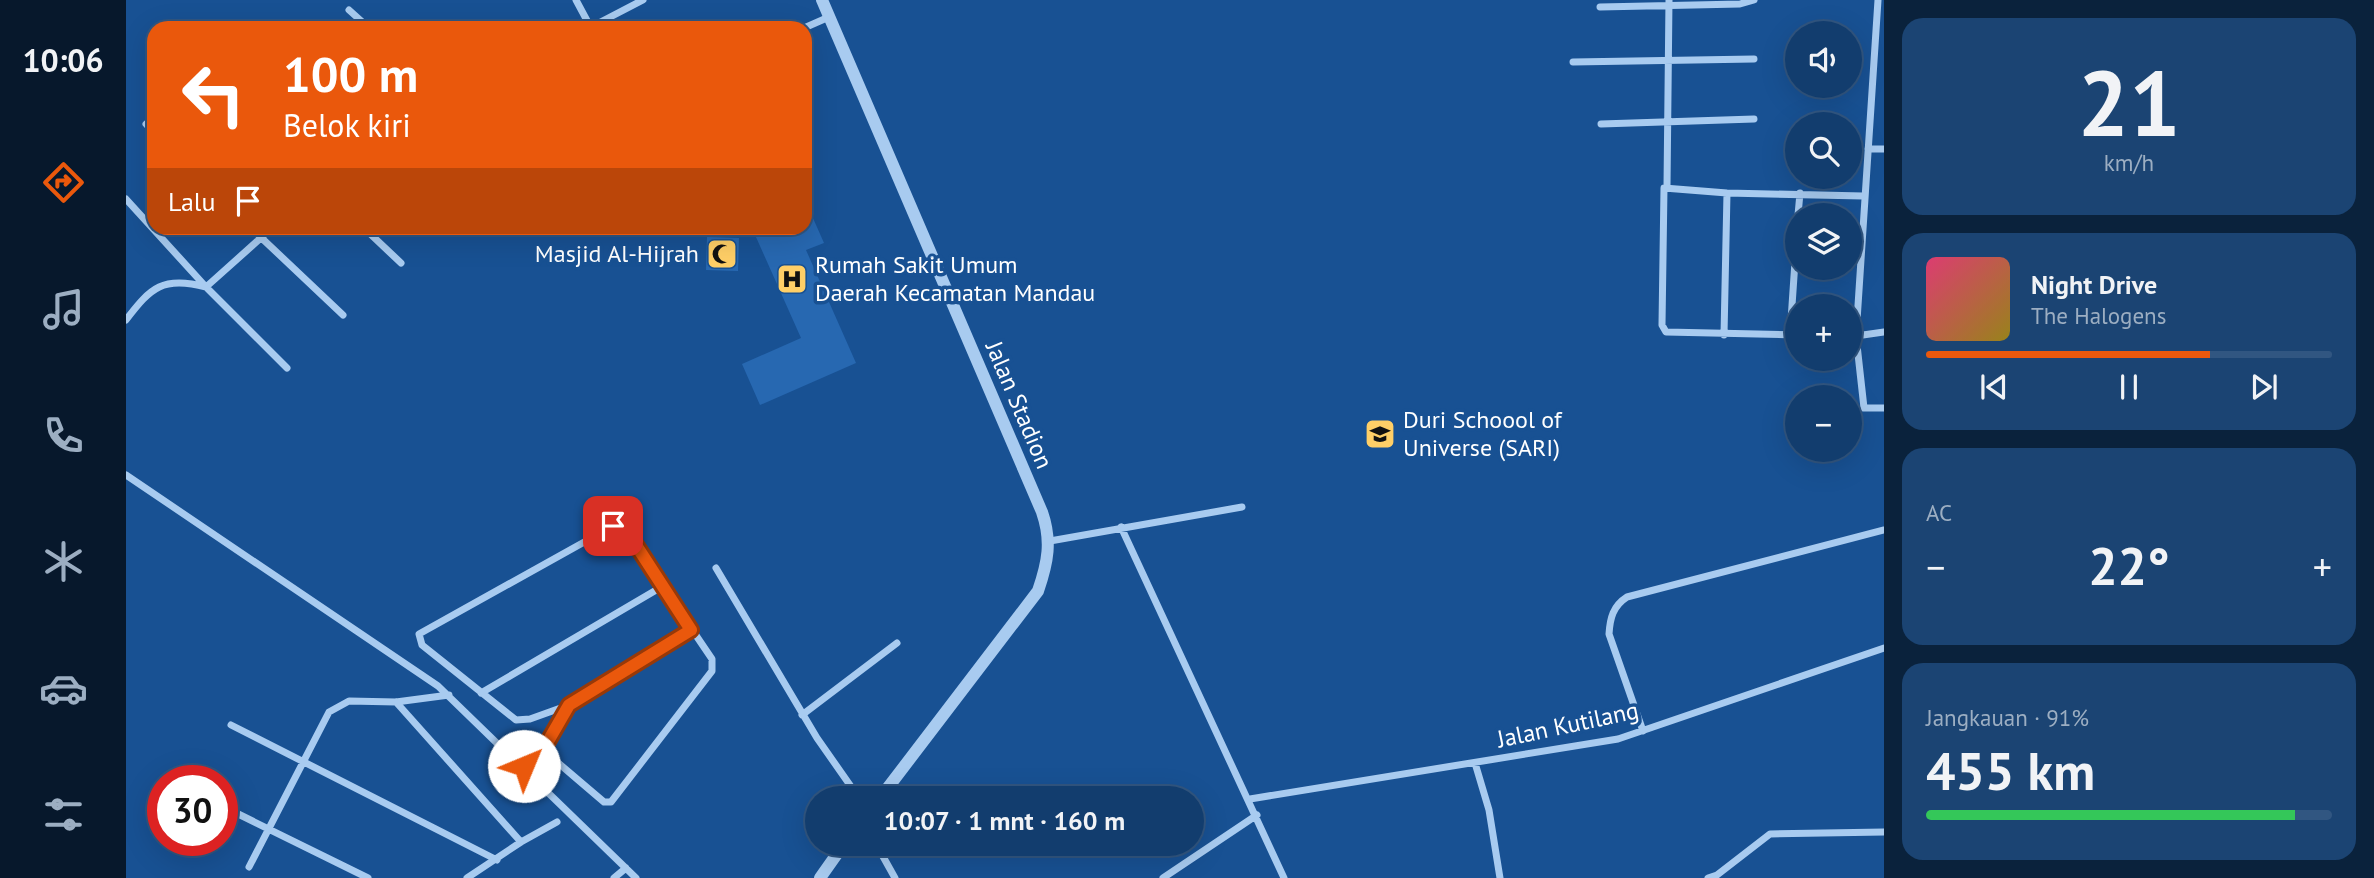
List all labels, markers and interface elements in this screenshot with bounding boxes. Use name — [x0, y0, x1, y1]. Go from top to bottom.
map controls — [1785, 21, 1862, 462]
button: sound — [1785, 21, 1862, 98]
text: 10:06 — [22, 39, 104, 81]
text: 100 m — [283, 42, 418, 106]
text: 21 — [2077, 43, 2181, 161]
icon: left — [168, 49, 259, 140]
text: Belok kiri — [283, 104, 411, 146]
button: search — [1785, 112, 1862, 189]
text: km/h — [2104, 148, 2154, 177]
icon: directions — [39, 158, 88, 207]
icon: arrive — [229, 182, 267, 220]
text: Lalu — [168, 185, 215, 218]
button: layers — [1785, 203, 1862, 280]
mosque icon: Masjid Al-Hijrah — [705, 237, 739, 271]
place label: Masjid Al-Hijrah — [535, 238, 699, 269]
place label: Rumah Sakit Umum Daerah Kecamatan Mandau — [815, 249, 1095, 308]
hospital icon: Rumah Sakit Umum Daerah Kecamatan Mandau — [775, 262, 809, 296]
text: Night Drive — [2031, 268, 2157, 301]
icon: music — [39, 285, 88, 334]
button: + — [1785, 294, 1862, 371]
text: The Halogens — [2031, 301, 2166, 330]
street label: Jalan Stadion — [978, 335, 1060, 473]
icon: previous — [1975, 368, 2013, 406]
icon: pause — [2110, 368, 2148, 406]
icon: next — [2245, 368, 2283, 406]
button: − — [1785, 385, 1862, 462]
place label: Duri Schoool of Universe (SARI) — [1403, 404, 1563, 463]
icon: phone — [39, 411, 88, 460]
school or university icon: Duri Schoool of Universe (SARI) — [1363, 417, 1397, 451]
pin — [583, 496, 643, 556]
text: AC — [1926, 498, 1952, 527]
icon: arrive — [594, 507, 632, 545]
text: 22° — [2088, 532, 2170, 599]
icon: climate — [39, 537, 88, 586]
text: − — [1926, 542, 1945, 591]
text: + — [2313, 542, 2332, 591]
icon: car — [39, 664, 88, 713]
street label: Jalan Kutilang — [1493, 694, 1641, 755]
text: Jangkauan · 91% — [1926, 703, 2089, 732]
position arrow — [487, 729, 561, 803]
text: 455 km — [1926, 737, 2095, 804]
speed limit sign: 30 — [147, 765, 238, 856]
icon: filters — [39, 790, 88, 839]
text: 10:07 · 1 mnt · 160 m — [884, 804, 1125, 837]

